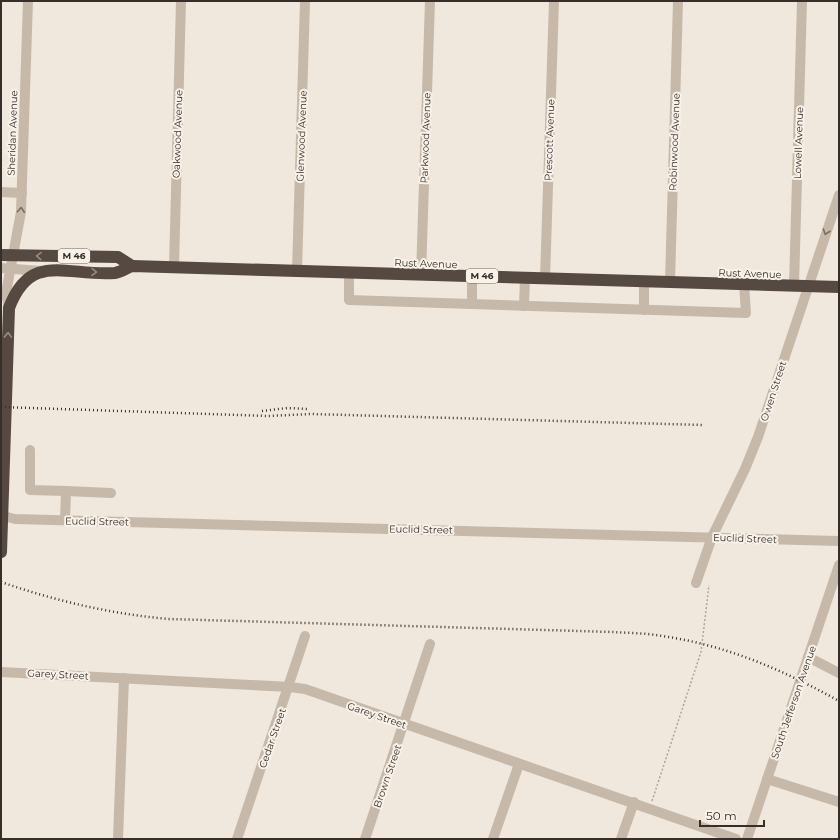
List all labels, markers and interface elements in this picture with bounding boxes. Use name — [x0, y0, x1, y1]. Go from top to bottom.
street label: Sheridan Avenue — [5, 90, 20, 176]
street label: Oakwood Avenue — [169, 90, 186, 178]
street label: Glenwood Avenue — [293, 90, 310, 182]
street label: Parkwood Avenue — [417, 92, 434, 184]
street label: Robinwood Avenue — [666, 93, 683, 191]
street label: Prescott Avenue — [542, 99, 557, 181]
street label: Lowell Avenue — [791, 107, 806, 179]
one-way arrow — [17, 207, 26, 213]
one-way arrow — [823, 228, 831, 235]
road number: M 46 — [58, 249, 90, 263]
one-way arrow — [36, 251, 42, 260]
street label: Rust Avenue — [394, 256, 458, 271]
street label: Rust Avenue — [718, 266, 782, 281]
one-way arrow — [91, 268, 97, 276]
road number: M 46 — [466, 269, 498, 283]
one-way arrow — [4, 332, 13, 338]
street label: Owen Street — [758, 359, 789, 423]
street label: Euclid Street — [65, 514, 129, 529]
street label: Euclid Street — [389, 522, 453, 537]
street label: Euclid Street — [713, 531, 777, 546]
street label: South Jefferson Avenue — [768, 644, 819, 760]
street label: Garey Street — [27, 666, 89, 683]
street label: Garey Street — [346, 699, 408, 732]
street label: Cedar Street — [256, 707, 289, 770]
street label: Brown Street — [371, 743, 404, 809]
scale bar — [700, 802, 764, 828]
text: 50 m — [706, 808, 737, 823]

